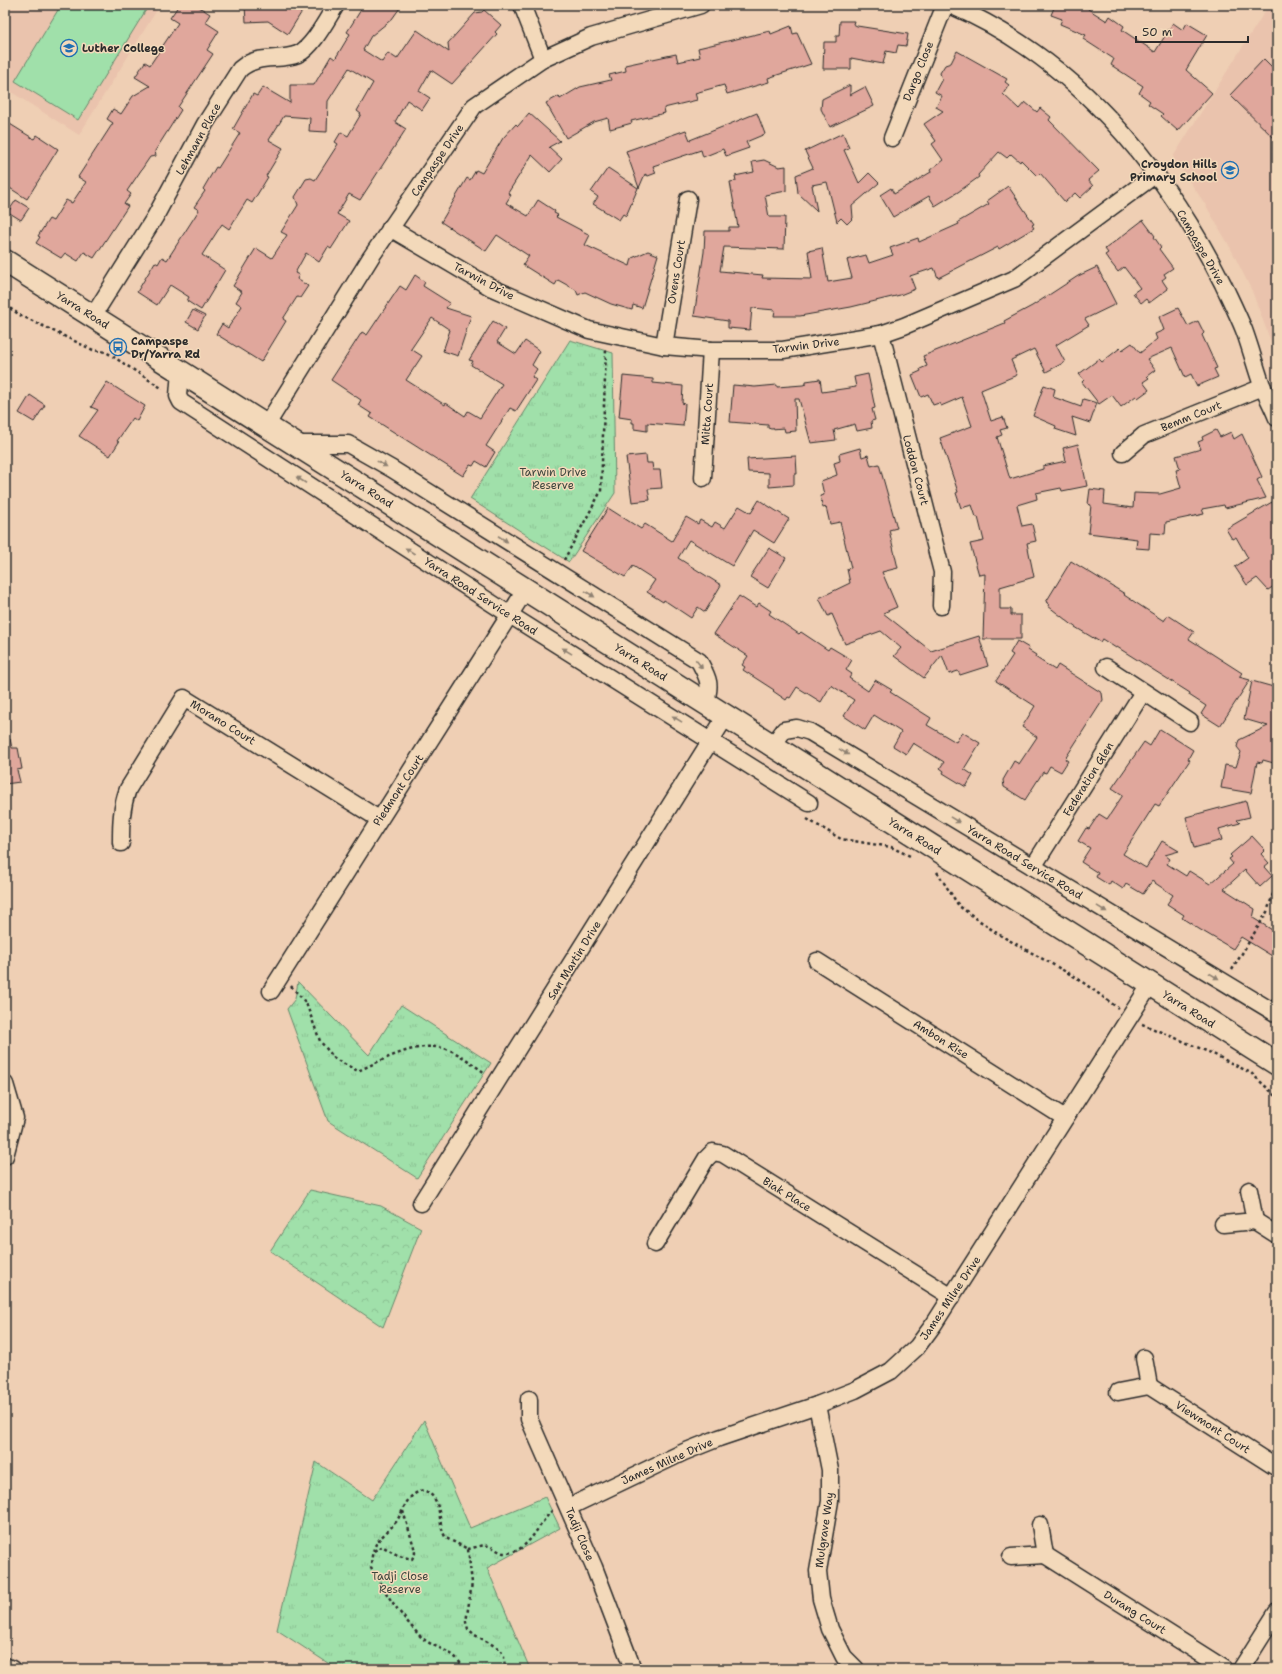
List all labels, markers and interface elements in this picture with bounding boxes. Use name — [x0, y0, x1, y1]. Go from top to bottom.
scale bar — [1136, 18, 1248, 44]
text: 50 m — [1142, 24, 1172, 40]
school or university icon: Luther College — [59, 38, 79, 58]
street label: Dargo Close — [900, 39, 937, 103]
place label: Luther College — [82, 41, 165, 56]
street label: Lehmann Place — [172, 101, 224, 178]
street label: Campaspe Drive — [408, 121, 467, 199]
place label: Croydon Hills Primary School — [1130, 157, 1217, 185]
school or university icon: Croydon Hills Primary School — [1220, 160, 1240, 180]
street label: Campaspe Drive — [1173, 207, 1228, 288]
street label: Ovens Court — [664, 239, 689, 305]
street label: Tarwin Drive — [451, 259, 517, 304]
street label: Yarra Road — [53, 288, 112, 333]
place label: Campaspe Dr/Yarra Rd — [131, 334, 201, 362]
street label: Tarwin Drive — [772, 334, 840, 357]
bus stop icon: Campaspe Dr/Yarra Rd — [108, 337, 128, 357]
street label: Mitta Court — [698, 382, 717, 446]
street label: Bemm Court — [1159, 397, 1224, 435]
street label: Loddon Court — [899, 433, 932, 507]
one-way arrow — [377, 460, 388, 467]
park label: Tarwin Drive Reserve — [519, 465, 587, 493]
street label: Yarra Road — [337, 467, 396, 512]
one-way arrow — [296, 476, 306, 484]
one-way arrow — [498, 535, 508, 543]
one-way arrow — [404, 547, 416, 554]
street label: Yarra Road Service Road — [421, 554, 540, 639]
one-way arrow — [585, 590, 595, 598]
street label: Yarra Road — [611, 640, 670, 685]
one-way arrow — [561, 647, 573, 654]
one-way arrow — [695, 658, 703, 669]
street label: Morano Court — [187, 696, 258, 749]
one-way arrow — [671, 716, 683, 723]
street label: Federation Glen — [1060, 739, 1117, 819]
one-way arrow — [838, 749, 850, 756]
street label: Piedmont Court — [370, 751, 427, 829]
street label: Yarra Road — [885, 814, 944, 859]
one-way arrow — [949, 816, 961, 823]
street label: Yarra Road Service Road — [964, 822, 1085, 903]
one-way arrow — [1096, 905, 1108, 912]
street label: San Martin Drive — [544, 918, 605, 1003]
one-way arrow — [1209, 972, 1219, 980]
street label: Yarra Road — [1159, 987, 1218, 1032]
street label: Ambon Rise — [910, 1016, 971, 1062]
street label: Biak Place — [760, 1174, 814, 1215]
street label: James Milne Drive — [917, 1253, 984, 1343]
street label: Viewmont Court — [1172, 1398, 1253, 1457]
street label: James Milne Drive — [619, 1435, 715, 1488]
street label: Mulgrave Way — [812, 1491, 837, 1569]
street label: Tadji Close — [562, 1505, 598, 1563]
park label: Tadji Close Reserve — [372, 1569, 428, 1597]
street label: Durang Court — [1101, 1587, 1169, 1638]

